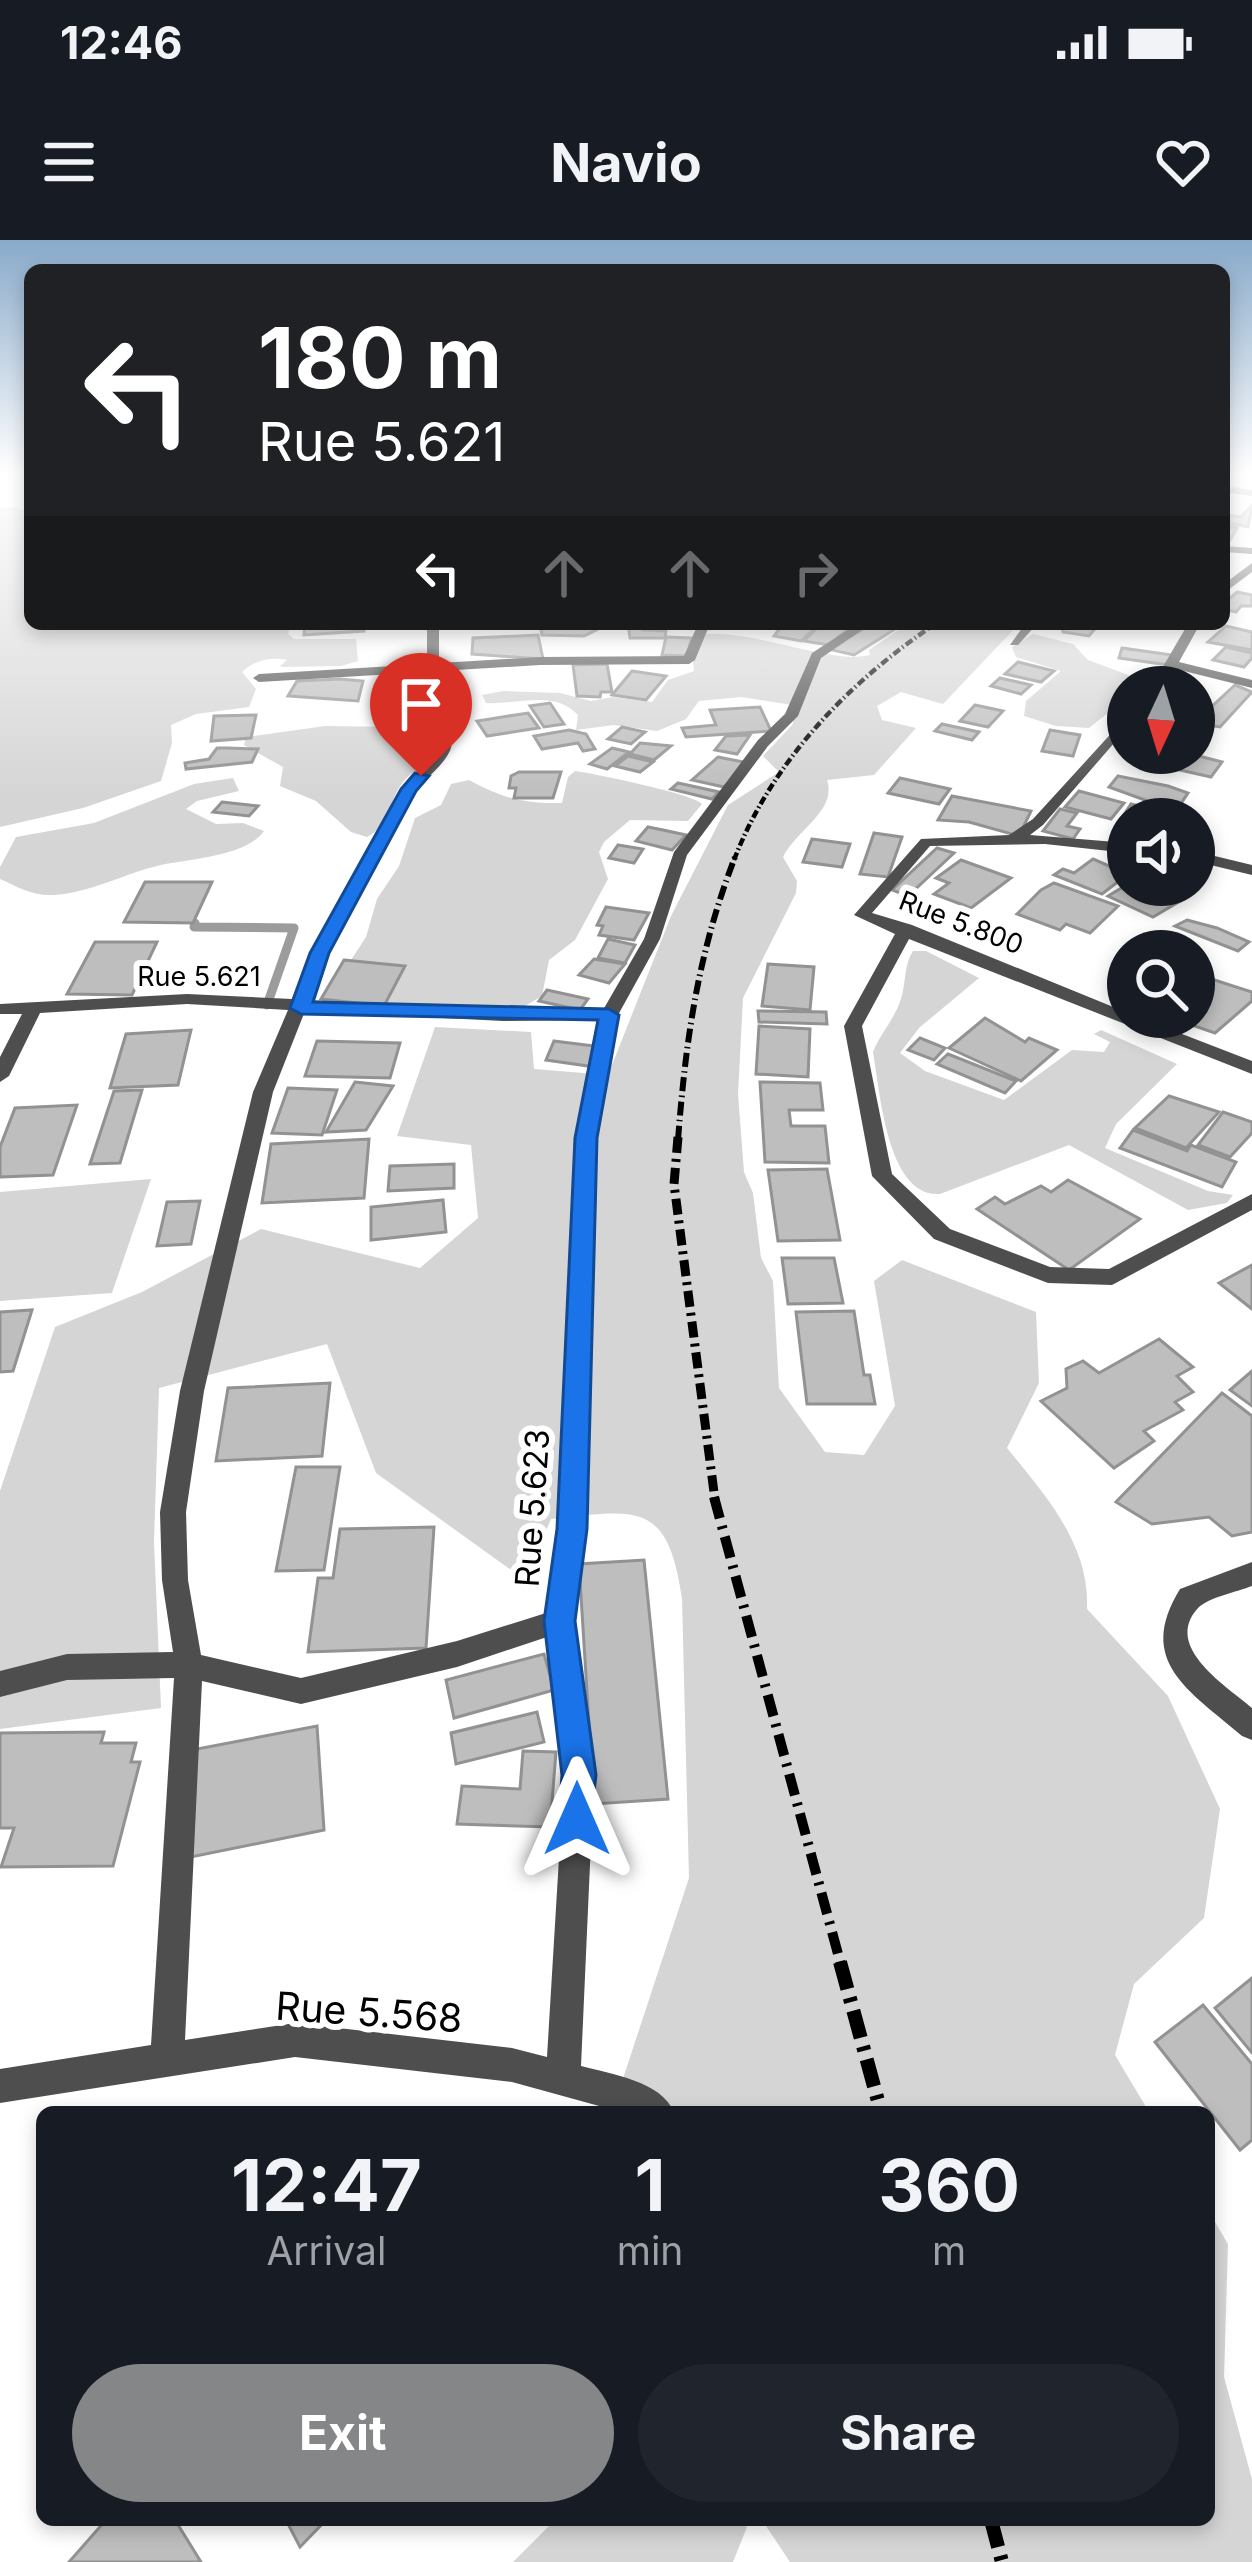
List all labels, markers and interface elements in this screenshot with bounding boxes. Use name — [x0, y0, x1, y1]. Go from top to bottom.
text: 12:46 — [60, 15, 182, 70]
icon: menu — [36, 129, 102, 195]
icon: heart — [1150, 129, 1216, 195]
text: Navio — [550, 130, 702, 195]
text: 180 m — [258, 307, 502, 408]
icon: left — [60, 312, 216, 468]
text: Rue 5.621 — [258, 409, 505, 474]
icon: left — [405, 540, 471, 606]
icon: ahead — [531, 540, 597, 606]
icon: ahead — [657, 540, 723, 606]
icon: right — [783, 540, 849, 606]
pin — [370, 653, 472, 776]
north arrow — [1107, 666, 1215, 774]
map controls — [1107, 666, 1215, 1038]
icon: arrive — [388, 671, 454, 737]
button: sound — [1107, 798, 1215, 906]
street label: Rue 5.800 — [894, 884, 1028, 961]
button: search — [1107, 930, 1215, 1038]
street label: Rue 5.621 — [137, 960, 261, 993]
street label: Rue 5.623 — [507, 1428, 557, 1588]
position arrow — [514, 1756, 640, 1882]
street label: Rue 5.568 — [274, 1982, 464, 2041]
text: 12:47 — [231, 2141, 422, 2228]
text: 1 — [635, 2141, 666, 2228]
text: 360 — [878, 2141, 1020, 2228]
text: Arrival — [266, 2227, 386, 2274]
text: min — [617, 2227, 683, 2274]
text: m — [932, 2227, 966, 2274]
button: Exit — [72, 2364, 614, 2502]
button: Share — [638, 2364, 1179, 2502]

